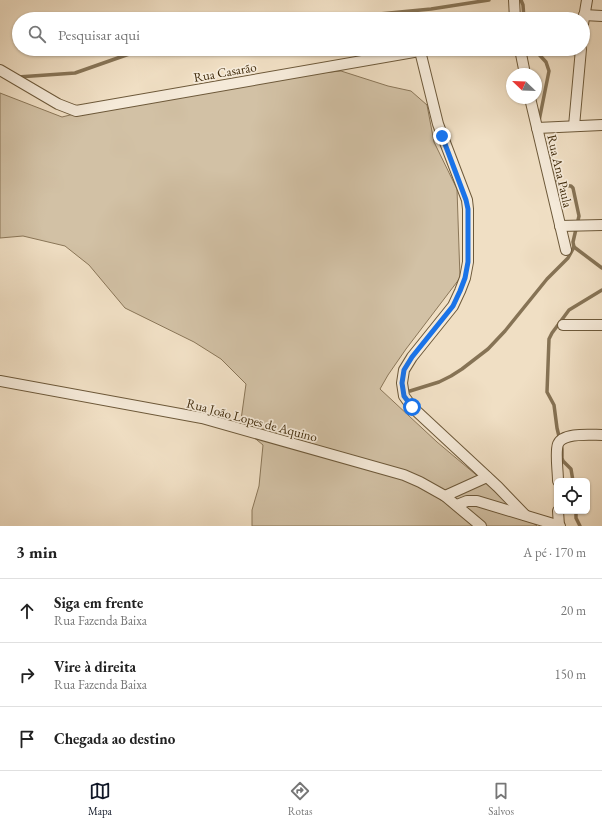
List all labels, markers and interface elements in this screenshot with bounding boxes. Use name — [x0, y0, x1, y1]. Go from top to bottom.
search box — [12, 12, 590, 56]
icon: search — [26, 23, 48, 45]
text: Pesquisar aqui — [58, 25, 140, 44]
street label: Rua Casarão — [192, 58, 258, 86]
north arrow — [506, 68, 542, 104]
route end — [433, 127, 451, 145]
street label: Rua Ana Paula — [543, 133, 577, 210]
street label: Rua João Lopes de Aquino — [185, 394, 319, 446]
route start — [403, 398, 421, 416]
map controls — [554, 478, 590, 514]
button: locate — [554, 478, 590, 514]
text: 3 min — [16, 541, 57, 563]
text: A pé · 170 m — [523, 544, 586, 561]
text: Siga em frente — [54, 593, 143, 612]
icon: ahead — [16, 600, 38, 622]
text: 20 m — [561, 602, 586, 619]
text: Rua Fazenda Baixa — [54, 612, 147, 629]
text: Vire à direita — [54, 657, 136, 676]
icon: right — [16, 664, 38, 686]
text: 150 m — [555, 666, 586, 683]
text: Rua Fazenda Baixa — [54, 676, 147, 693]
icon: arrive — [16, 728, 38, 750]
text: Chegada ao destino — [54, 729, 175, 748]
tab: Mapa — [88, 780, 112, 818]
tab: Rotas — [288, 780, 312, 818]
tab: Salvos — [488, 780, 514, 818]

